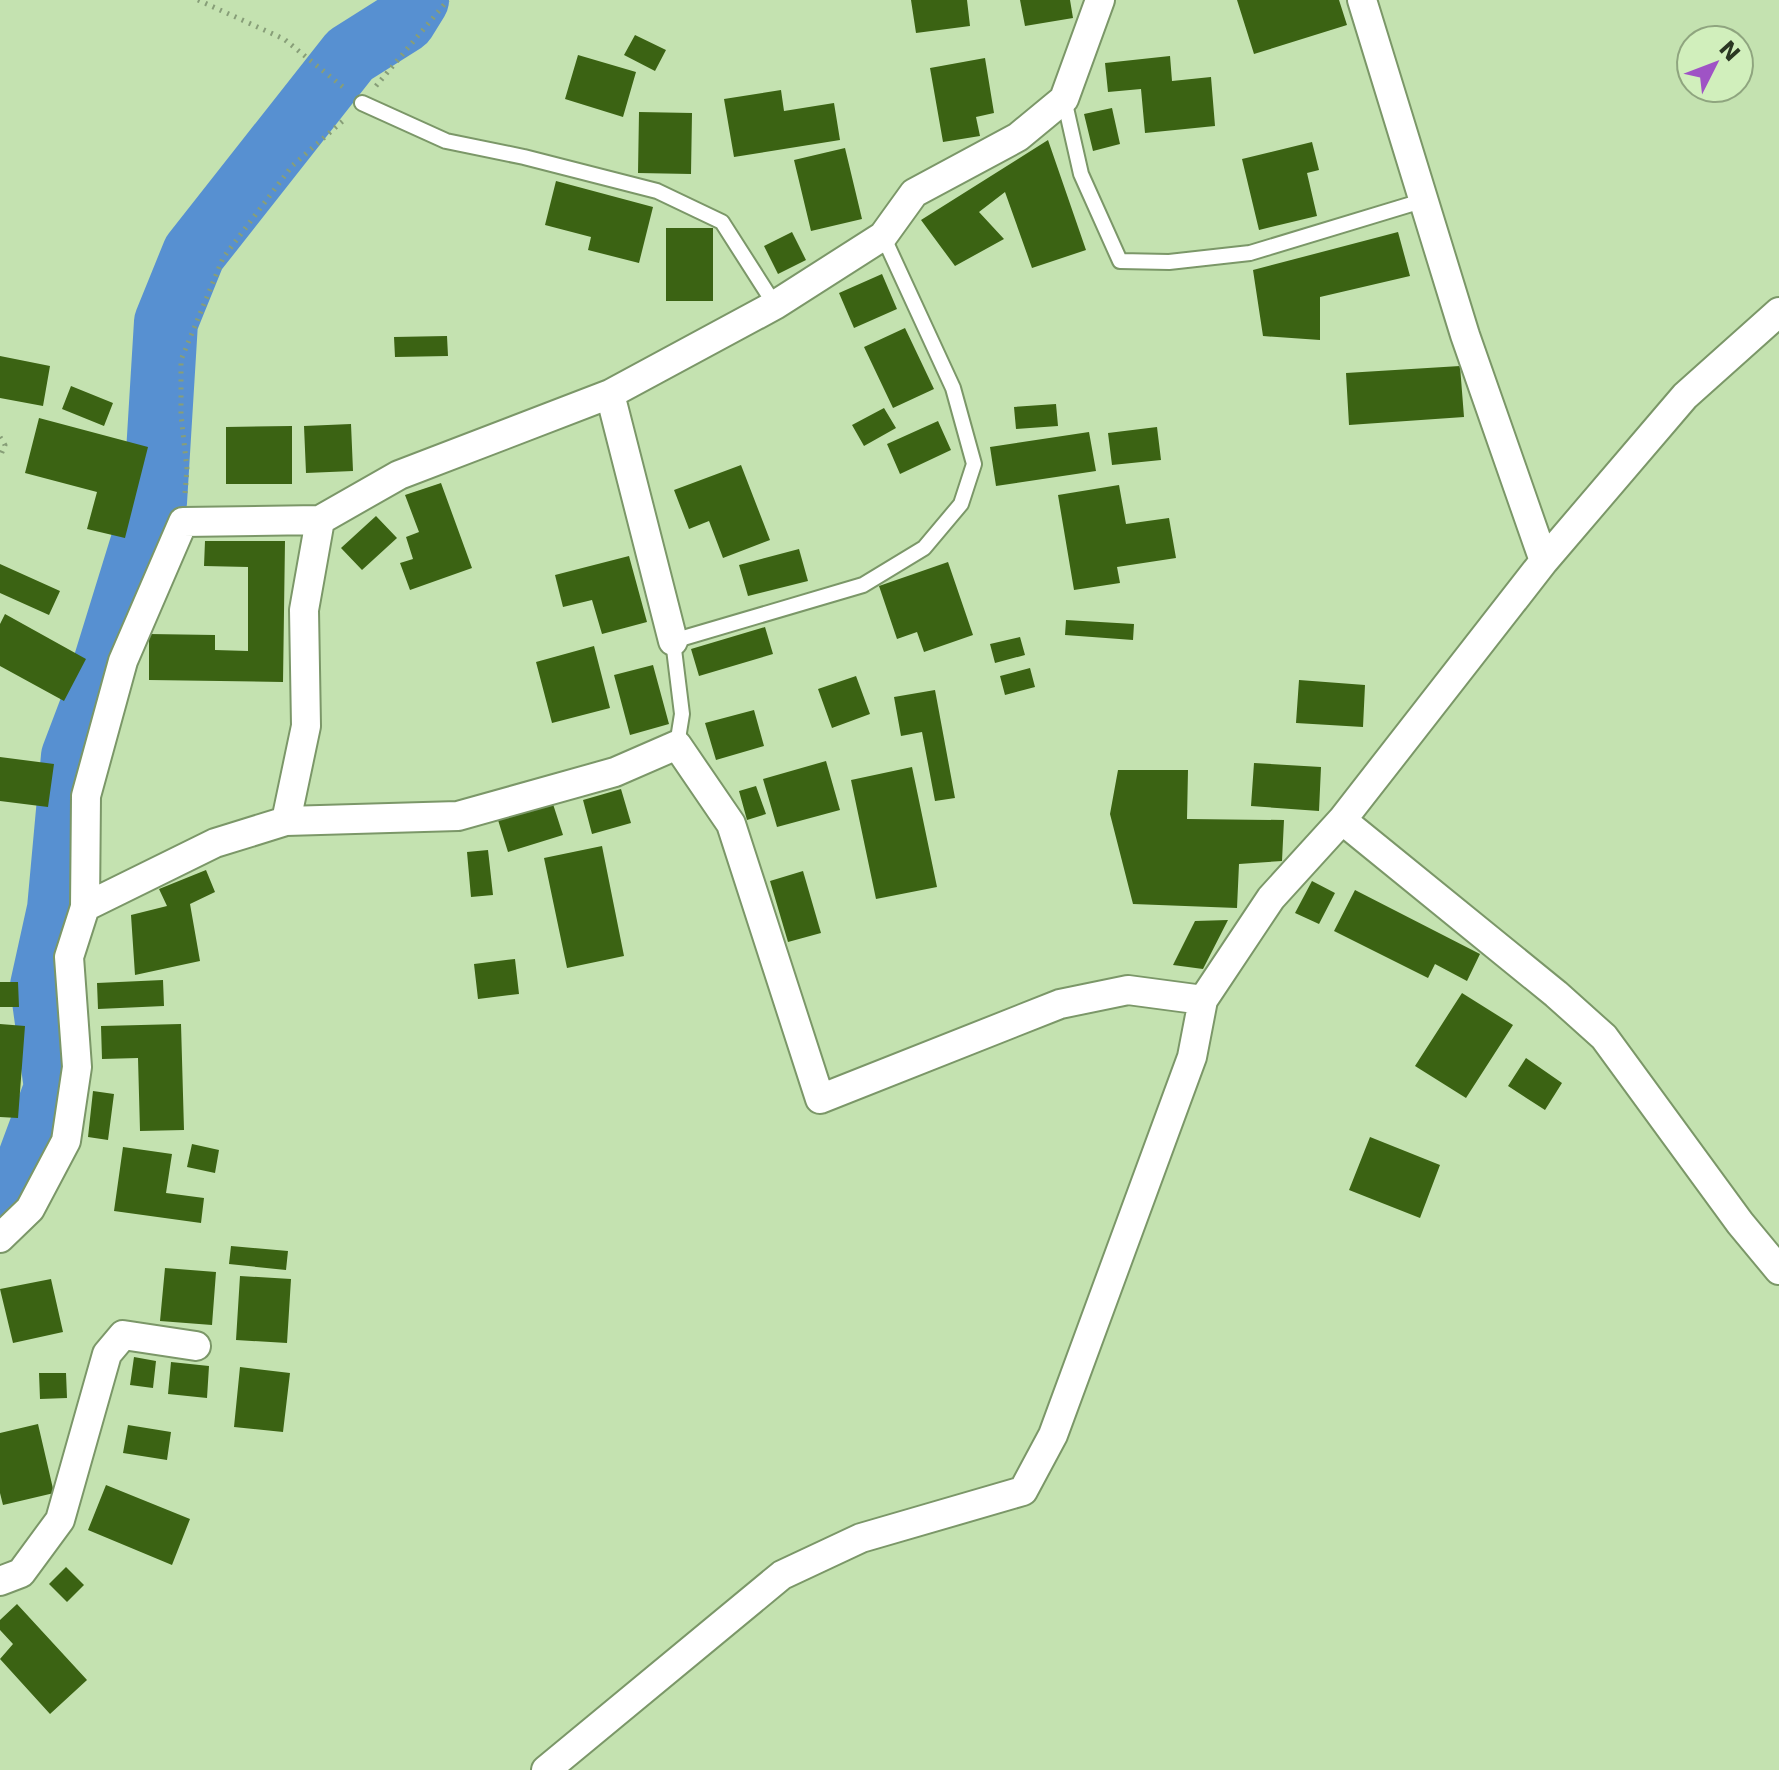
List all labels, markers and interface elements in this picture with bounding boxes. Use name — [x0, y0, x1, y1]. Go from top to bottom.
north arrow — [1675, 24, 1755, 104]
text: N — [1714, 36, 1745, 66]

